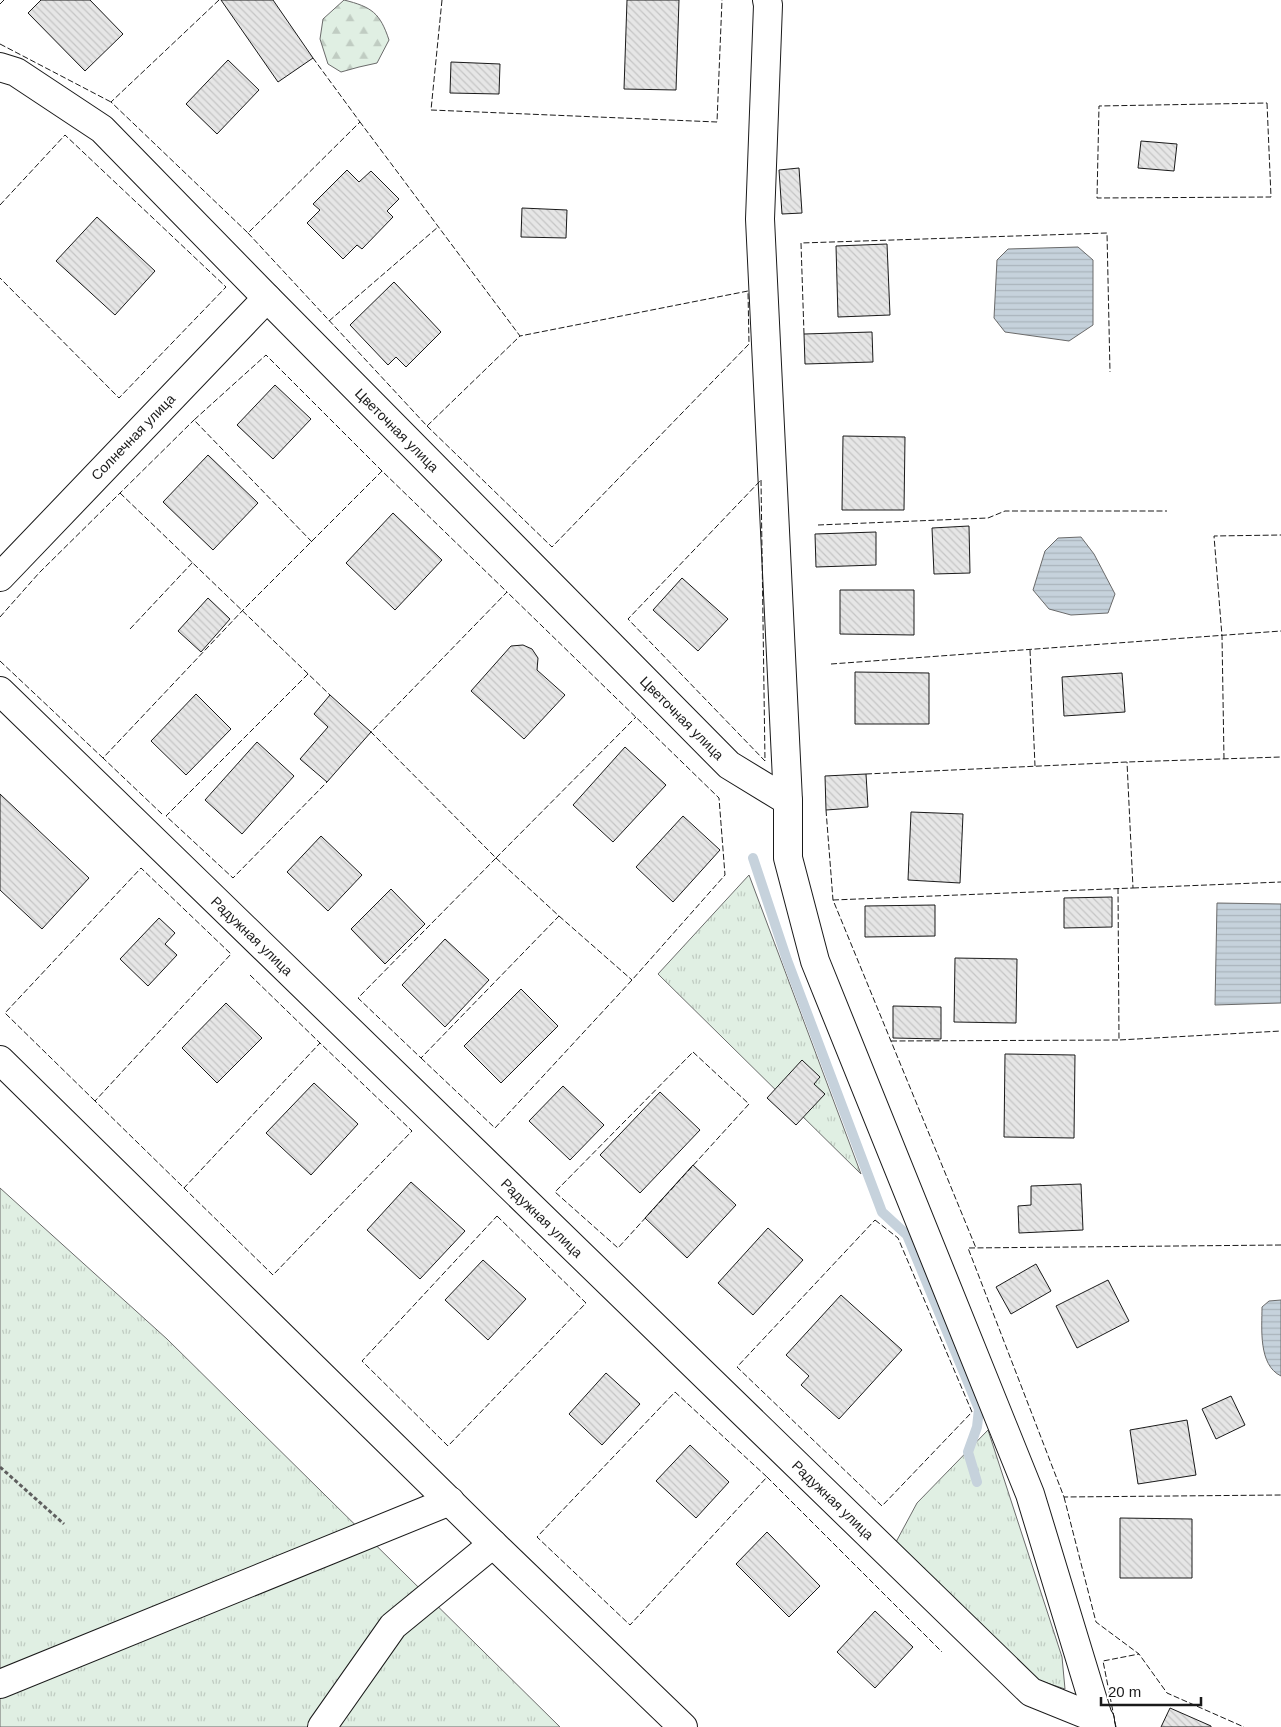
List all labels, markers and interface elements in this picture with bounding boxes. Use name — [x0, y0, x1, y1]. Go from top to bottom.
street label: Цветочная улица — [352, 385, 442, 475]
street label: Солнечная улица — [88, 390, 178, 483]
street label: Цветочная улица — [637, 673, 727, 763]
street label: Радужная улица — [208, 893, 296, 979]
street label: Радужная улица — [498, 1175, 586, 1261]
street label: Радужная улица — [789, 1457, 877, 1543]
scale bar — [1101, 1674, 1201, 1706]
text: 20 m — [1108, 1683, 1141, 1700]

